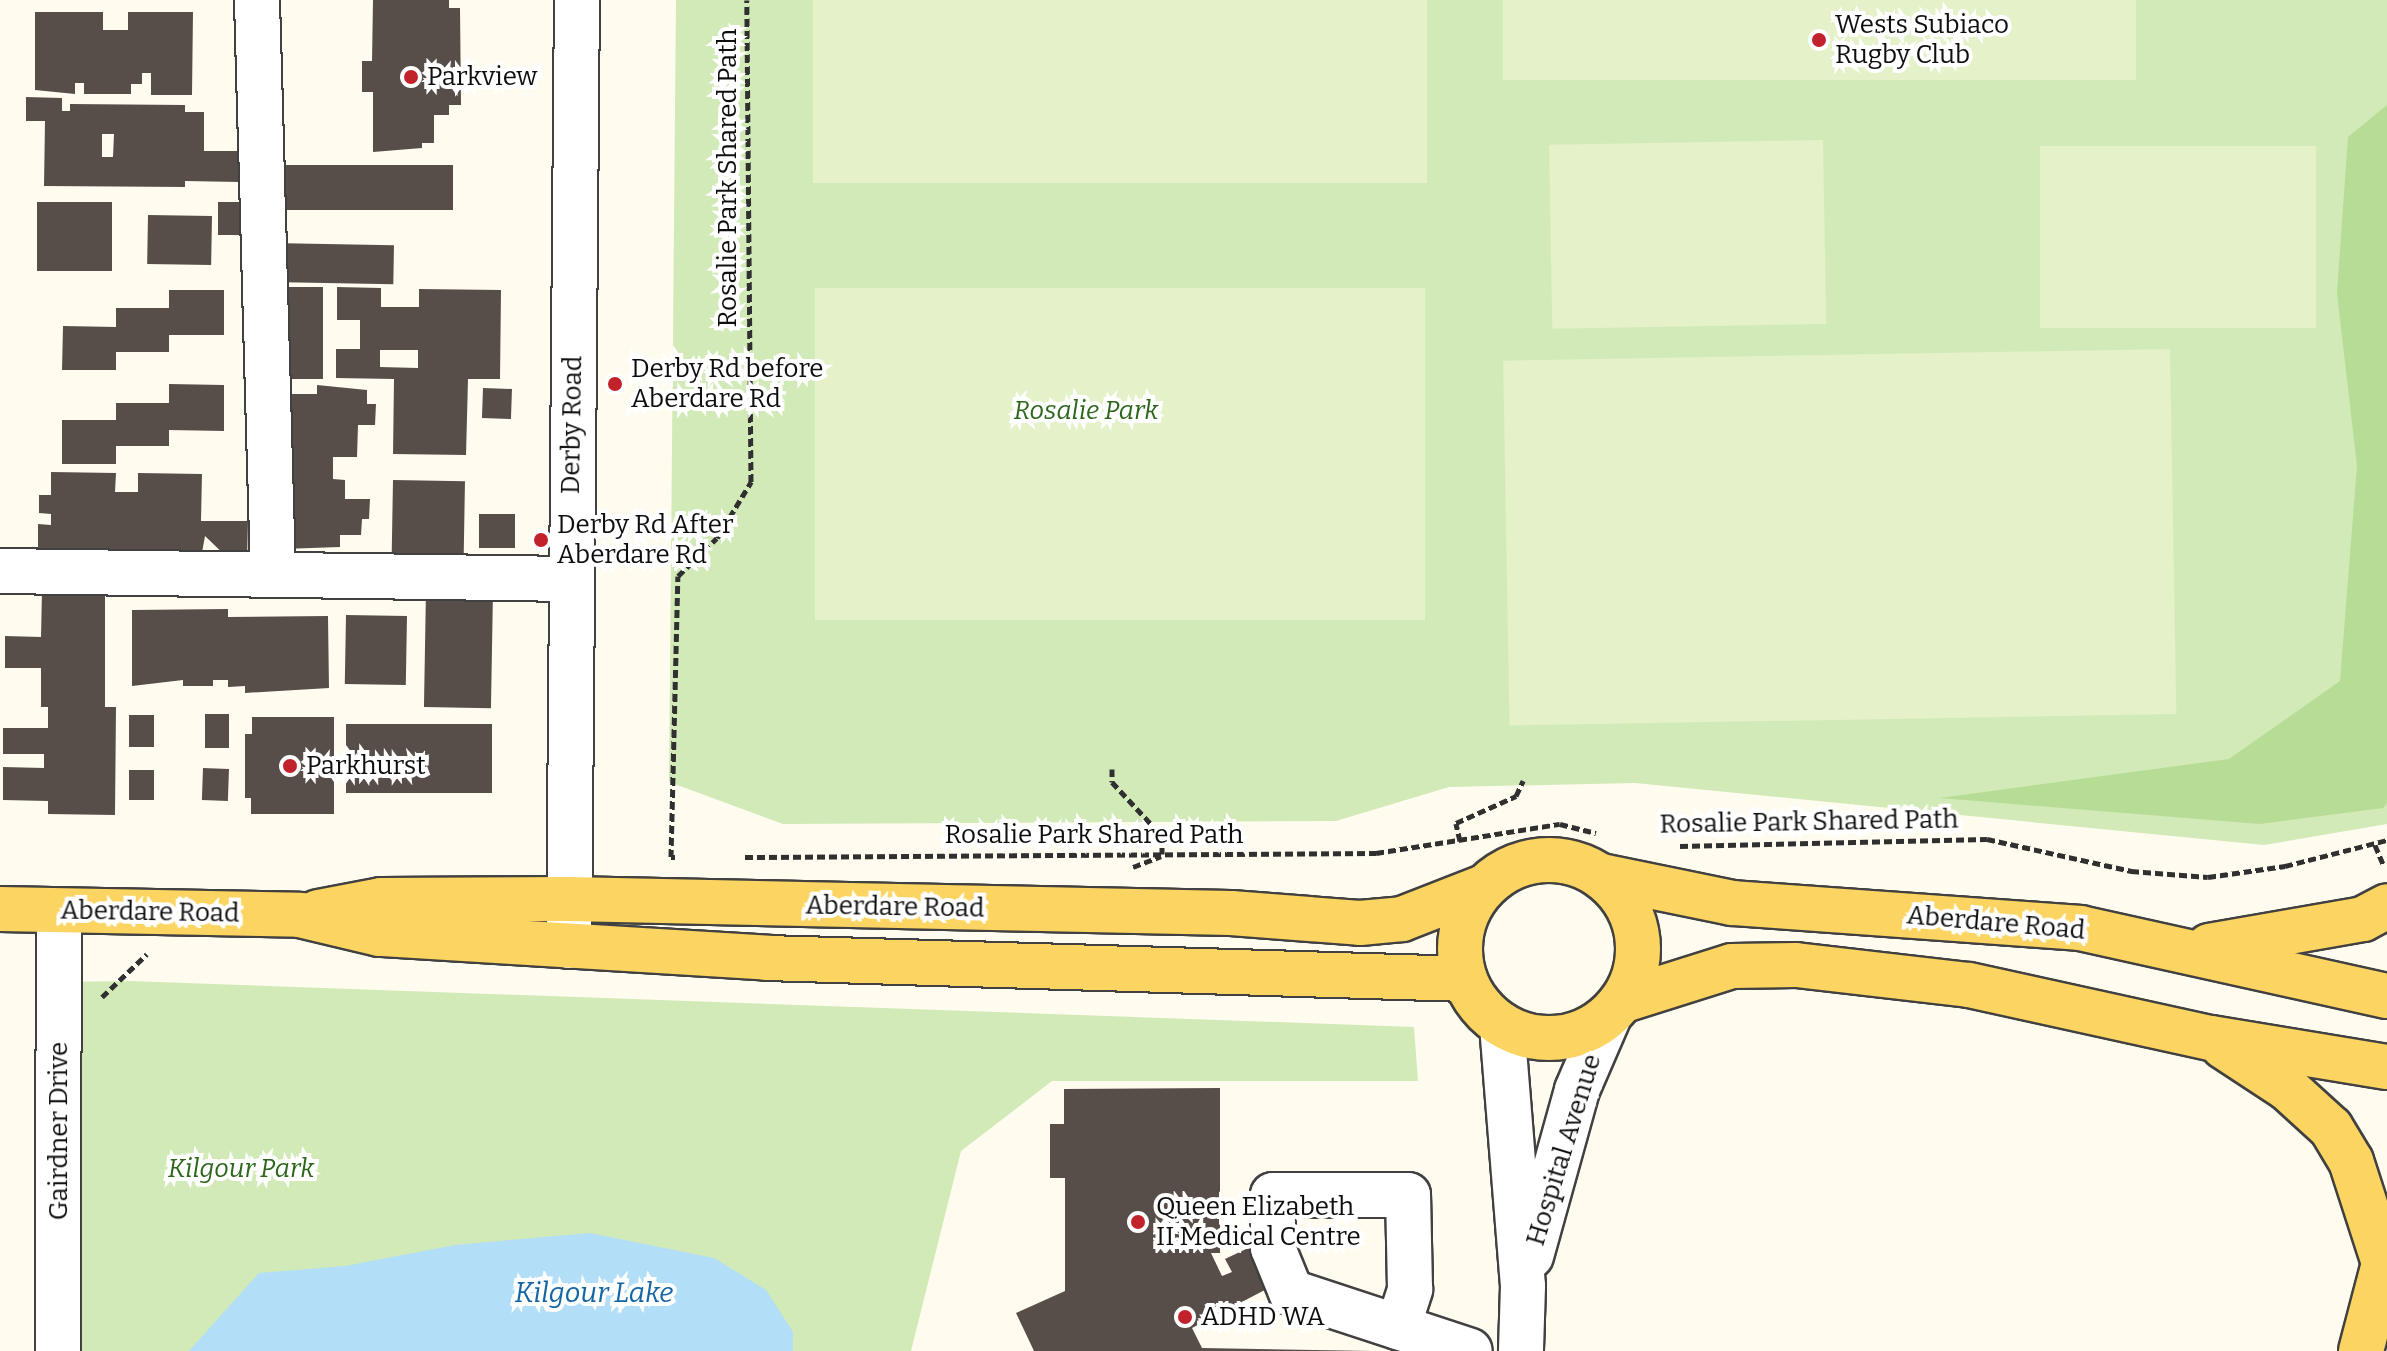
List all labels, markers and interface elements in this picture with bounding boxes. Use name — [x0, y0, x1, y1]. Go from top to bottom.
place label: Wests Subiaco Rugby Club — [1835, 9, 2009, 70]
street label: Rosalie Park Shared Path — [712, 29, 744, 327]
marker: Wests Subiaco Rugby Club — [1810, 31, 1828, 49]
place label: Parkview — [427, 61, 537, 93]
marker: Parkview — [402, 68, 420, 86]
place label: Derby Rd before Aberdare Rd — [631, 353, 824, 414]
street label: Derby Road — [555, 356, 589, 494]
marker: Derby Rd before Aberdare Rd — [606, 375, 624, 393]
park label: Rosalie Park — [1014, 395, 1158, 427]
place label: Derby Rd After Aberdare Rd — [557, 509, 733, 570]
marker: Derby Rd After Aberdare Rd — [532, 531, 550, 549]
place label: Parkhurst — [306, 750, 426, 782]
marker: Parkhurst — [281, 757, 299, 775]
street label: Rosalie Park Shared Path — [1659, 804, 1959, 840]
street label: Rosalie Park Shared Path — [945, 819, 1243, 851]
street label: Aberdare Road — [805, 890, 985, 924]
street label: Aberdare Road — [60, 895, 240, 929]
street label: Aberdare Road — [1905, 900, 2087, 946]
street label: Gairdner Drive — [43, 1042, 75, 1220]
street label: Hospital Avenue — [1520, 1051, 1608, 1249]
park label: Kilgour Park — [168, 1153, 314, 1185]
place label: Queen Elizabeth II Medical Centre — [1156, 1191, 1361, 1252]
marker: Queen Elizabeth II Medical Centre — [1127, 1211, 1149, 1233]
water label: Kilgour Lake — [515, 1276, 673, 1310]
place label: ADHD WA — [1201, 1301, 1325, 1333]
marker: ADHD WA — [1176, 1308, 1194, 1326]

